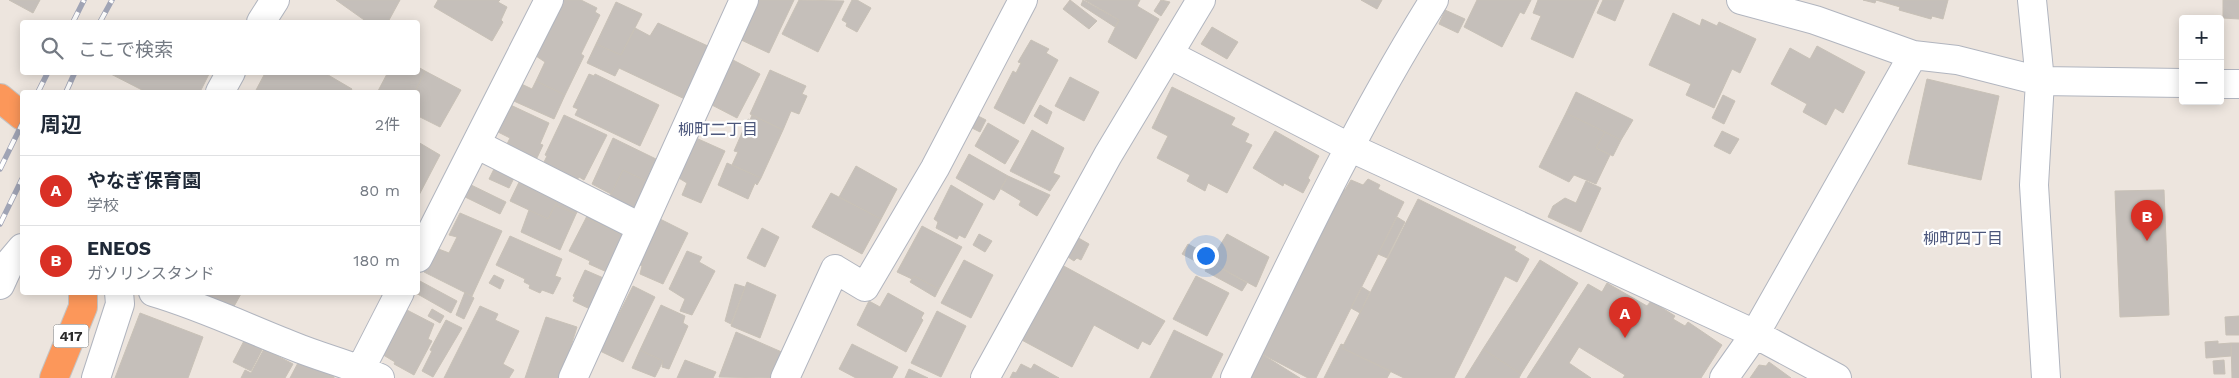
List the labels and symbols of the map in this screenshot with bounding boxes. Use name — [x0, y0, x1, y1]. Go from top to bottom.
district label: 柳町二丁目 — [678, 120, 758, 139]
pin: B — [2131, 200, 2163, 241]
district label: 柳町四丁目 — [1923, 229, 2003, 248]
your location — [1193, 243, 1219, 269]
pin: A — [1609, 297, 1641, 338]
road number: 417 — [54, 324, 88, 348]

